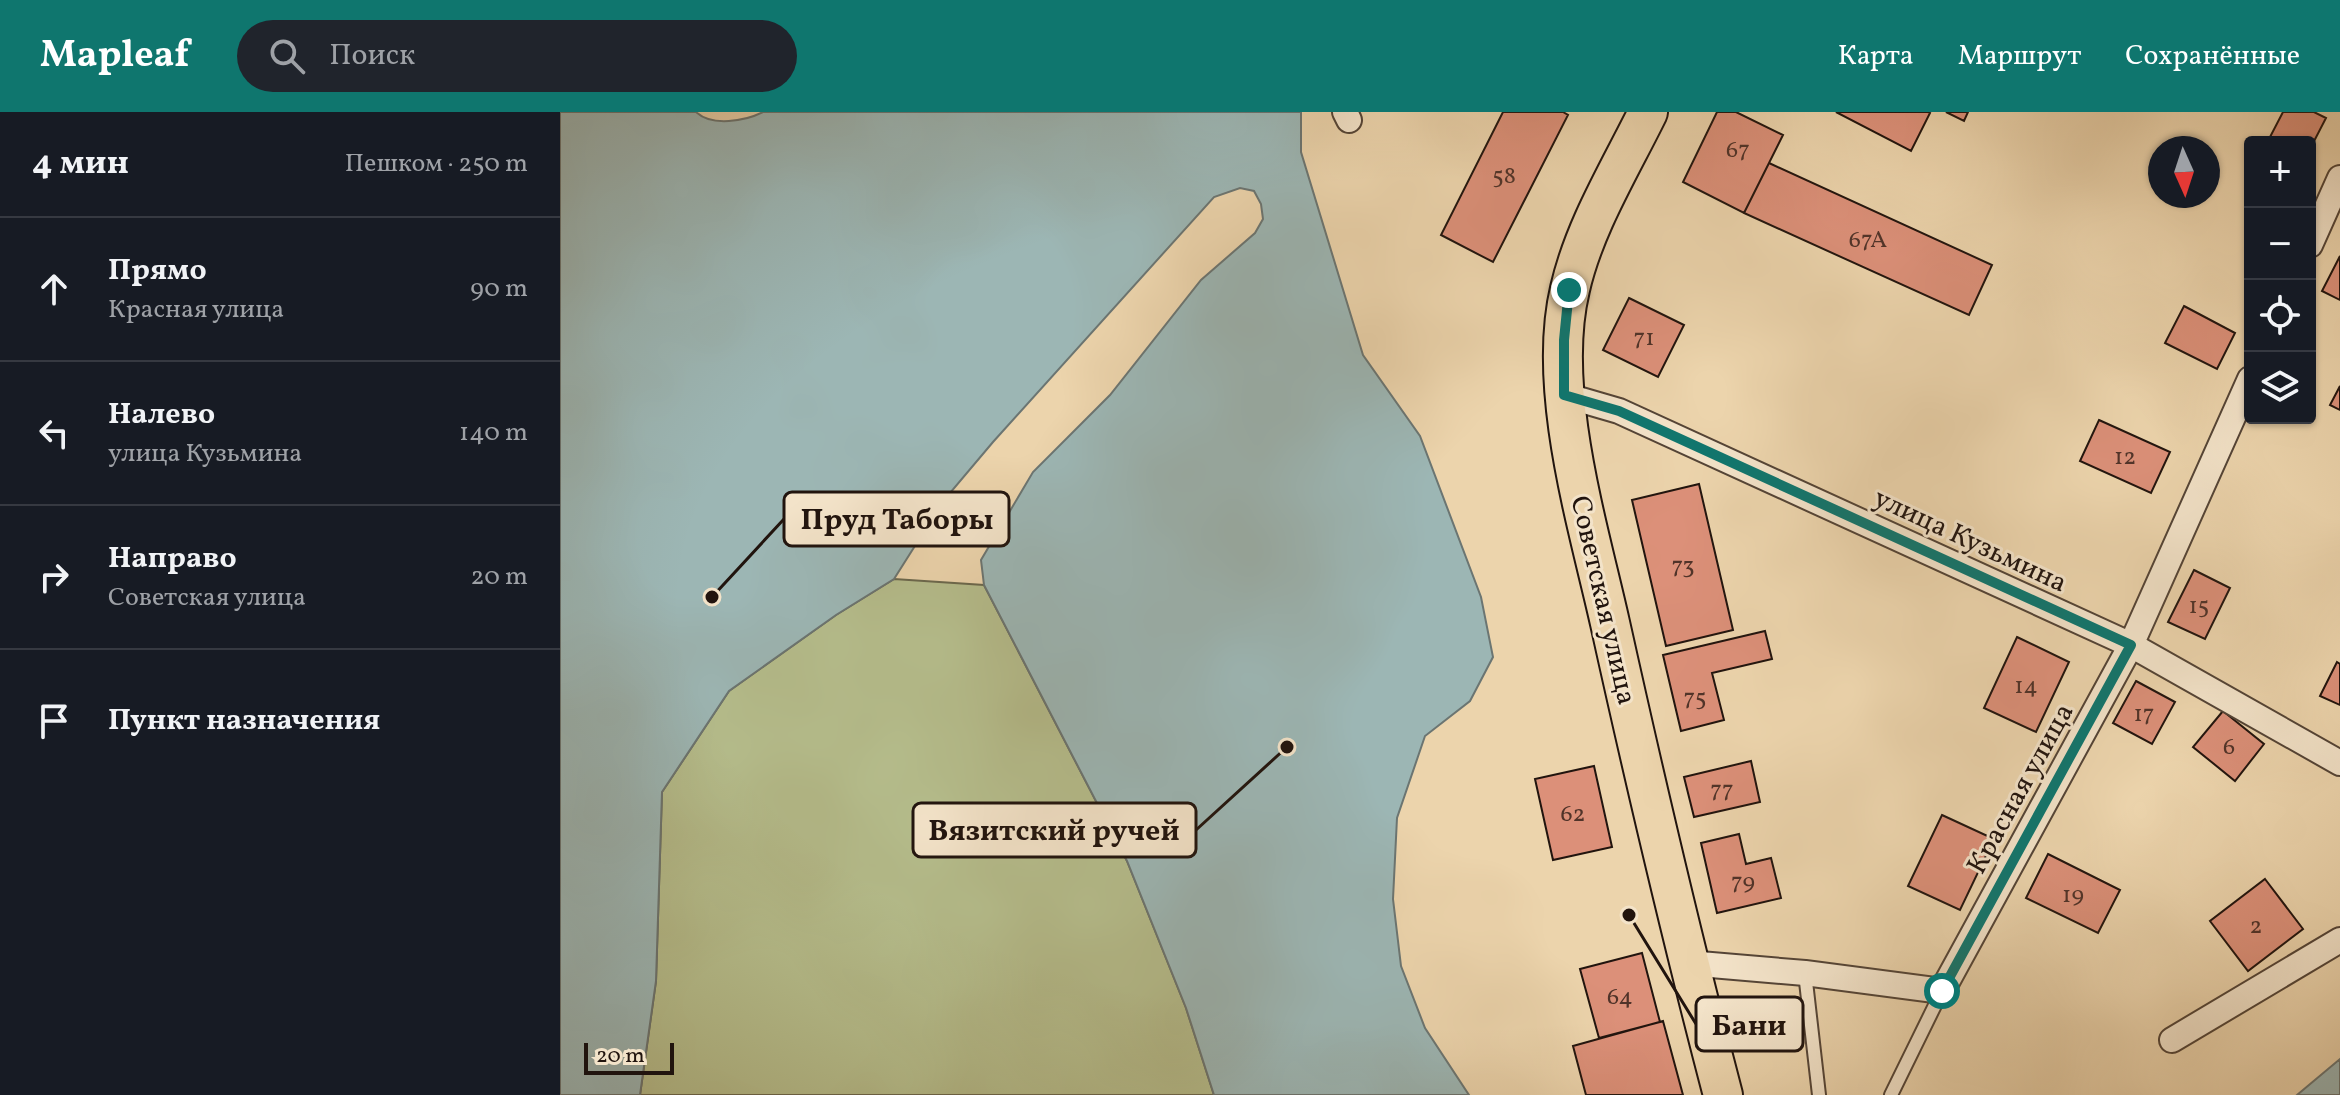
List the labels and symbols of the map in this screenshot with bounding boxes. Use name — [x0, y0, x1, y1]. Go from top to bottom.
house number: 67 — [1726, 134, 1750, 168]
north arrow — [2148, 136, 2220, 208]
house number: 58 — [1492, 160, 1516, 194]
house number: 67А — [1849, 224, 1887, 258]
route end — [1551, 272, 1587, 308]
house number: 71 — [1634, 322, 1654, 356]
house number: 12 — [2114, 441, 2136, 475]
street label: улица Кузьмина — [1867, 479, 2073, 603]
callout: Пруд Таборы — [784, 492, 1009, 546]
street label: Советская улица — [1560, 492, 1646, 709]
text: Пруд Таборы — [801, 500, 993, 542]
house number: 73 — [1671, 550, 1695, 584]
house number: 15 — [2189, 590, 2209, 624]
house number: 14 — [2014, 670, 2038, 704]
house number: 75 — [1683, 682, 1707, 716]
street label: Красная улица — [1958, 697, 2084, 882]
house number: 17 — [2134, 698, 2154, 732]
house number: 6 — [2223, 731, 2235, 765]
house number: 77 — [1710, 774, 1734, 808]
house number: 62 — [1560, 798, 1586, 832]
callout: Вязитский ручей — [913, 803, 1196, 857]
text: Вязитский ручей — [928, 811, 1180, 853]
house number: 79 — [1731, 866, 1755, 900]
house number: 19 — [2062, 879, 2084, 913]
house number: 2 — [2250, 910, 2262, 944]
route start — [1924, 973, 1960, 1009]
house number: 64 — [1607, 981, 1633, 1015]
callout: Бани — [1696, 997, 1803, 1051]
text: Бани — [1711, 1006, 1787, 1048]
scale bar — [584, 1039, 674, 1075]

